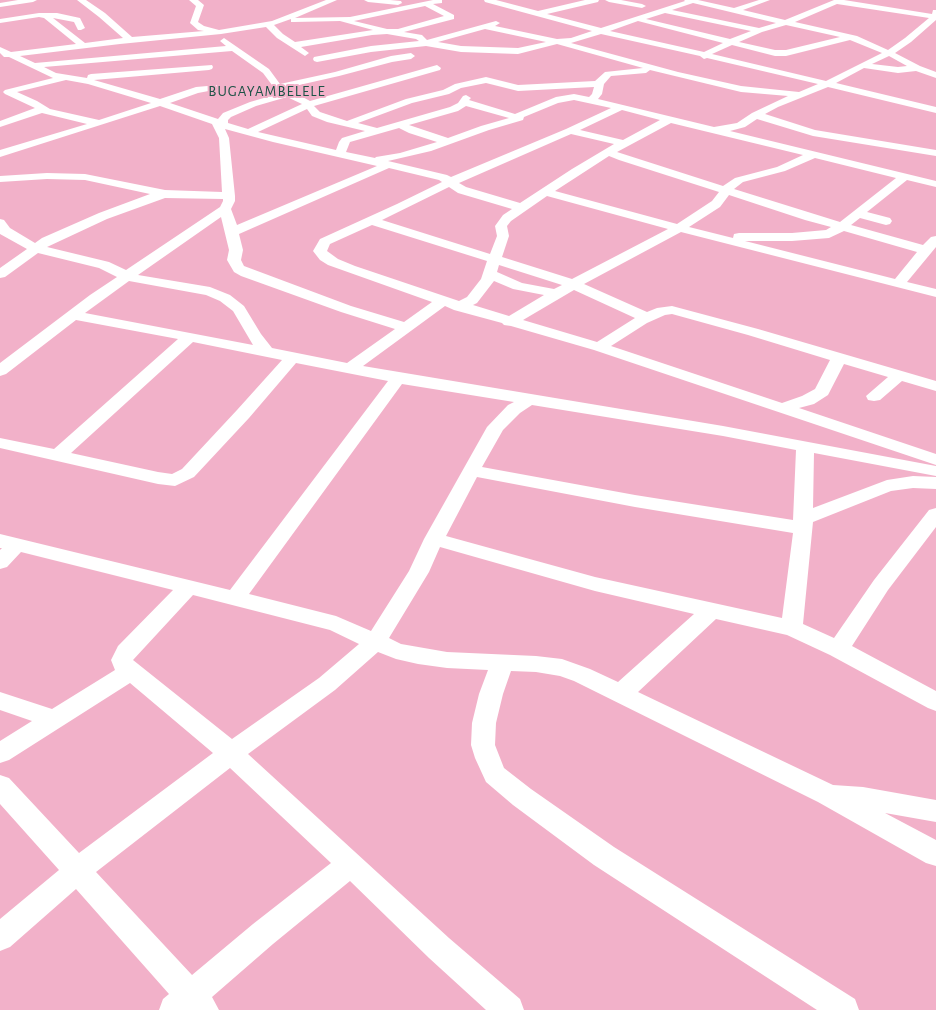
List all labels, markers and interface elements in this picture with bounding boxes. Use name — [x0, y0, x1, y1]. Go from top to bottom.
district label: BUGAYAMBELELE — [208, 82, 326, 100]

